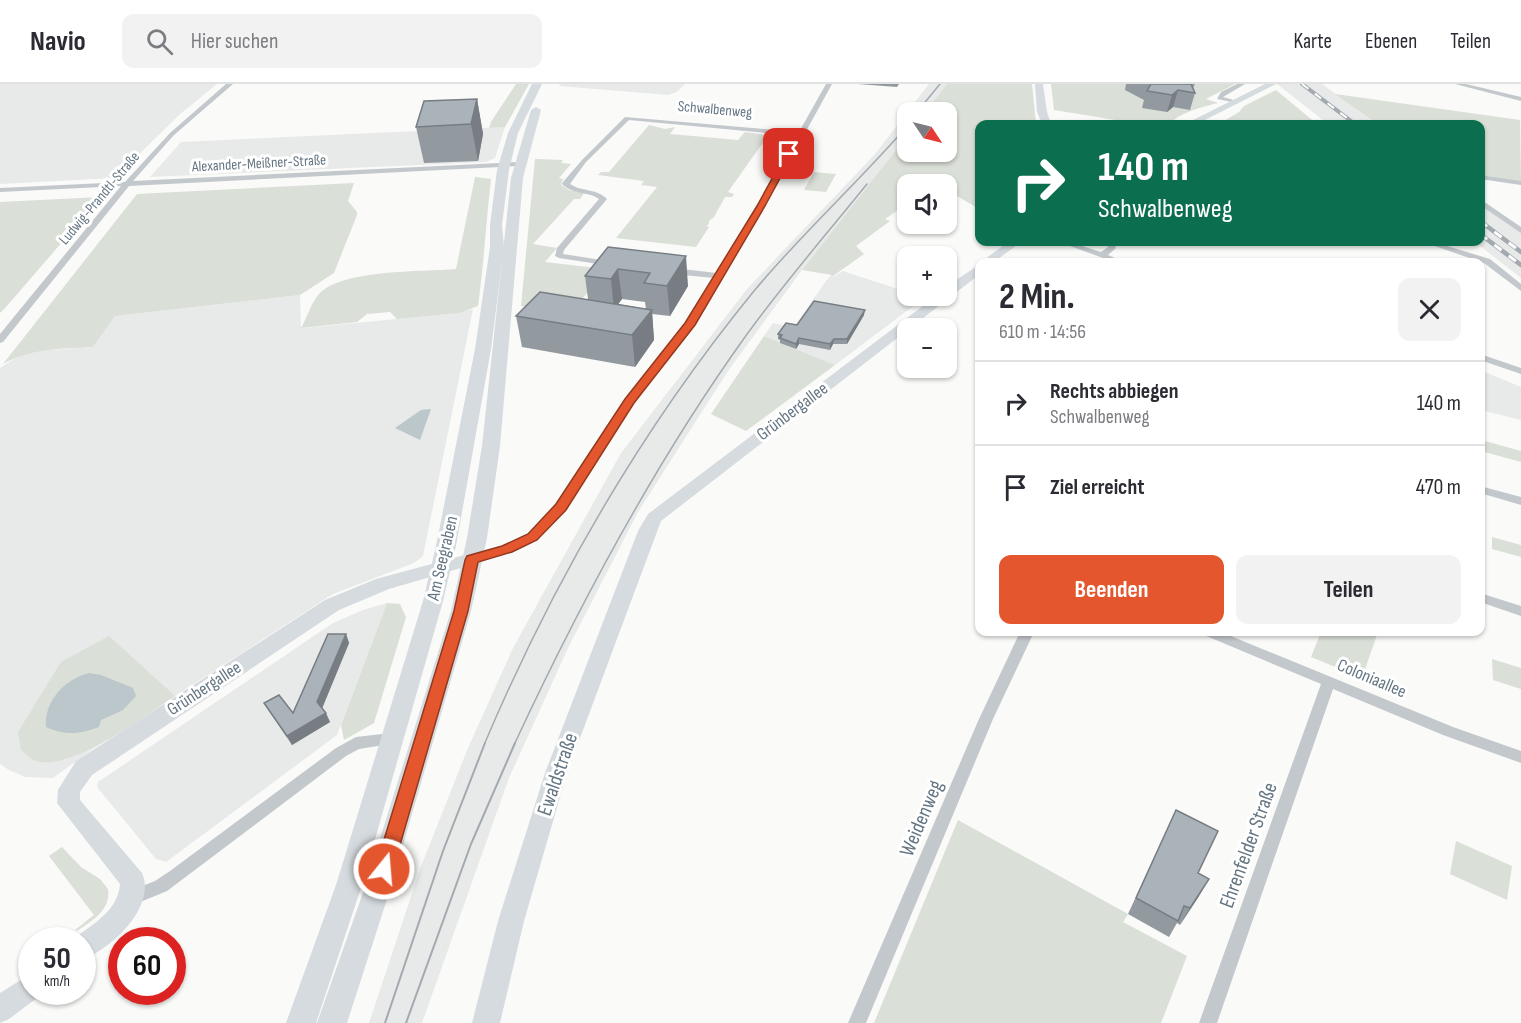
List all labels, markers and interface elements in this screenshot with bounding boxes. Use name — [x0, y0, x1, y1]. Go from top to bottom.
search box — [122, 14, 542, 68]
text: Navio — [30, 25, 86, 58]
icon: search — [143, 25, 176, 58]
text: Hier suchen — [191, 28, 278, 55]
text: Karte — [1294, 29, 1332, 54]
text: Ebenen — [1365, 29, 1417, 54]
text: Teilen — [1450, 29, 1491, 54]
street label: Schwalbenweg — [677, 97, 753, 122]
north arrow — [897, 102, 957, 162]
map controls — [897, 102, 957, 378]
pin — [763, 128, 814, 179]
icon: arrive — [772, 137, 805, 170]
text: 140 m — [1098, 142, 1189, 193]
icon: right — [999, 144, 1077, 222]
street label: Ludwig-Prandtl-Straße — [55, 148, 144, 249]
street label: Alexander-Meißner-Straße — [190, 150, 327, 177]
button: sound — [897, 174, 957, 234]
text: Schwalbenweg — [1098, 193, 1232, 225]
button: + — [897, 246, 957, 306]
text: 2 Min. — [999, 276, 1075, 319]
button: close — [1398, 278, 1461, 341]
button: − — [897, 318, 957, 378]
text: 610 m · 14:56 — [999, 320, 1086, 344]
street label: Grünbergallee — [753, 378, 832, 445]
text: Rechts abbiegen — [1050, 378, 1179, 405]
icon: right — [999, 387, 1032, 420]
text: 140 m — [1417, 390, 1461, 417]
text: Schwalbenweg — [1050, 405, 1150, 429]
icon: arrive — [999, 471, 1032, 504]
text: Ziel erreicht — [1050, 474, 1145, 501]
text: 470 m — [1416, 474, 1461, 501]
street label: Am Seegraben — [422, 514, 462, 603]
button: Beenden — [999, 555, 1224, 624]
button: Teilen — [1236, 555, 1461, 624]
street label: Coloniaallee — [1334, 655, 1409, 702]
street label: Grünbergallee — [163, 657, 245, 720]
street label: Ewaldstraße — [532, 729, 583, 819]
street label: Weidenweg — [894, 776, 949, 860]
street label: Ehrenfelder Straße — [1214, 779, 1283, 911]
position arrow — [352, 837, 416, 901]
speed limit sign: 60 — [108, 927, 186, 1005]
text: 50 — [43, 941, 71, 977]
text: km/h — [44, 972, 70, 991]

